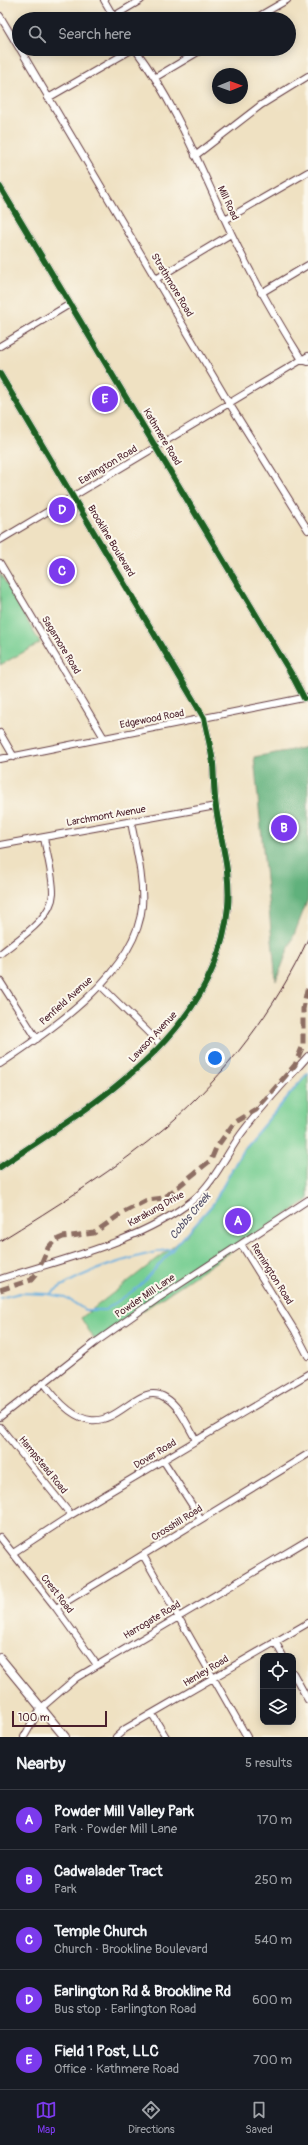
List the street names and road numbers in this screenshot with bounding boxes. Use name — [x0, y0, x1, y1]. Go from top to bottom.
street label: Mill Road — [215, 184, 241, 222]
street label: Strathmore Road — [148, 251, 196, 319]
street label: Kathmere Road — [140, 406, 184, 468]
street label: Earlington Road — [77, 443, 139, 487]
street label: Brookline Boulevard — [85, 503, 137, 579]
street label: Sagamore Road — [39, 614, 83, 676]
street label: Edgewood Road — [119, 707, 185, 731]
street label: Larchmont Avenue — [65, 803, 147, 829]
street label: Penfield Avenue — [37, 974, 95, 1028]
street label: Lawson Avenue — [126, 1009, 180, 1065]
street label: Karakung Drive — [126, 1189, 186, 1229]
street label: Remington Road — [248, 1241, 296, 1307]
street label: Powder Mill Lane — [113, 1271, 177, 1320]
street label: Hampstead Road — [16, 1434, 70, 1496]
street label: Dover Road — [132, 1437, 179, 1471]
street label: Crosshill Road — [149, 1502, 205, 1543]
street label: Crest Road — [38, 1572, 76, 1616]
street label: Harrogate Road — [121, 1598, 183, 1642]
street label: Henley Road — [181, 1653, 231, 1689]

